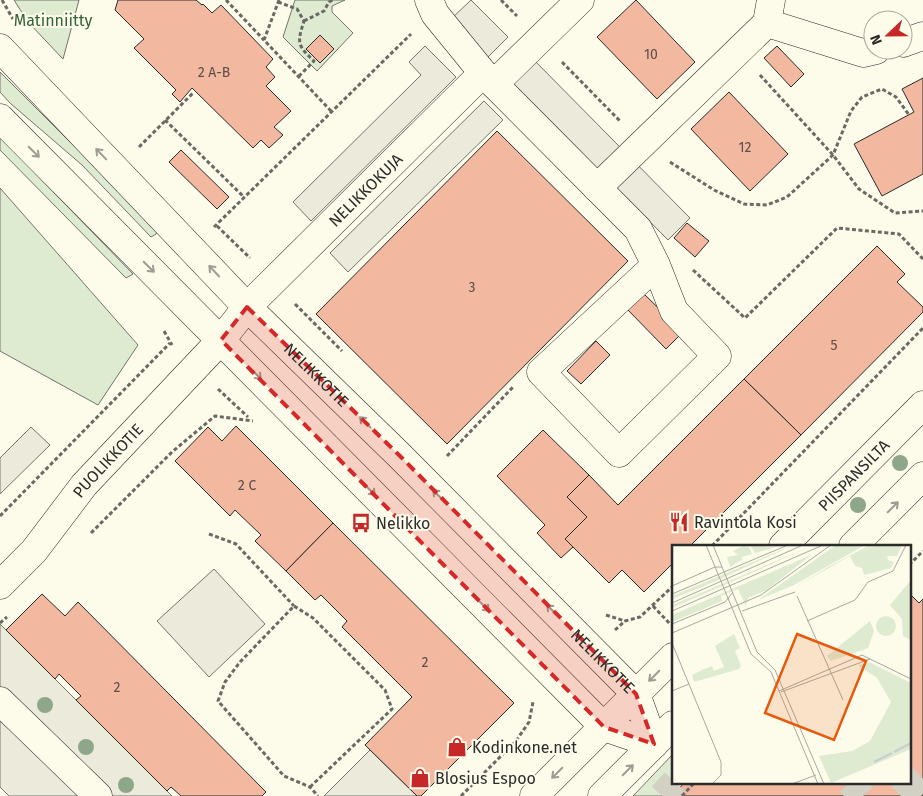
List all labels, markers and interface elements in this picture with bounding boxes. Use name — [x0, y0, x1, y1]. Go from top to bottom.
north arrow — [863, 10, 913, 60]
park label: Matinniitty — [14, 11, 92, 30]
text: N — [867, 32, 886, 47]
house number: 10 — [644, 46, 658, 63]
house number: 2 A-B — [198, 64, 230, 81]
house number: 12 — [739, 139, 752, 156]
one-way arrow — [28, 146, 41, 158]
one-way arrow — [95, 147, 107, 160]
street label: NELIKKOKUJA — [325, 149, 407, 230]
one-way arrow — [143, 261, 156, 273]
one-way arrow — [208, 265, 220, 277]
house number: 3 — [469, 279, 476, 296]
house number: 5 — [830, 337, 838, 354]
street label: NELIKKOTIE — [280, 339, 353, 410]
one-way arrow — [249, 368, 261, 380]
one-way arrow — [359, 416, 371, 428]
street label: PUOLIKKOTIE — [69, 419, 147, 501]
street label: PIISPANSILTA — [814, 435, 893, 515]
house number: 2 C — [238, 477, 256, 494]
one-way arrow — [363, 484, 376, 496]
one-way arrow — [432, 489, 444, 501]
one-way arrow — [887, 500, 899, 513]
restaurant icon: Ravintola Kosi — [668, 511, 690, 533]
bus stop icon: Nelikko — [350, 512, 372, 534]
place label: Ravintola Kosi — [694, 513, 797, 532]
place label: Nelikko — [376, 514, 430, 533]
inset map — [672, 545, 910, 784]
one-way arrow — [478, 599, 490, 612]
one-way arrow — [546, 604, 558, 616]
street label: NELIKKOTIE — [567, 625, 639, 697]
house number: 2 — [422, 654, 429, 671]
one-way arrow — [649, 669, 661, 681]
house number: 2 — [114, 679, 121, 696]
shop icon: Kodinkone.net — [446, 736, 468, 758]
place label: Kodinkone.net — [472, 738, 577, 757]
one-way arrow — [622, 764, 634, 776]
shop icon: Blosius Espoo — [409, 767, 431, 789]
one-way arrow — [550, 767, 563, 779]
place label: Blosius Espoo — [435, 769, 536, 788]

